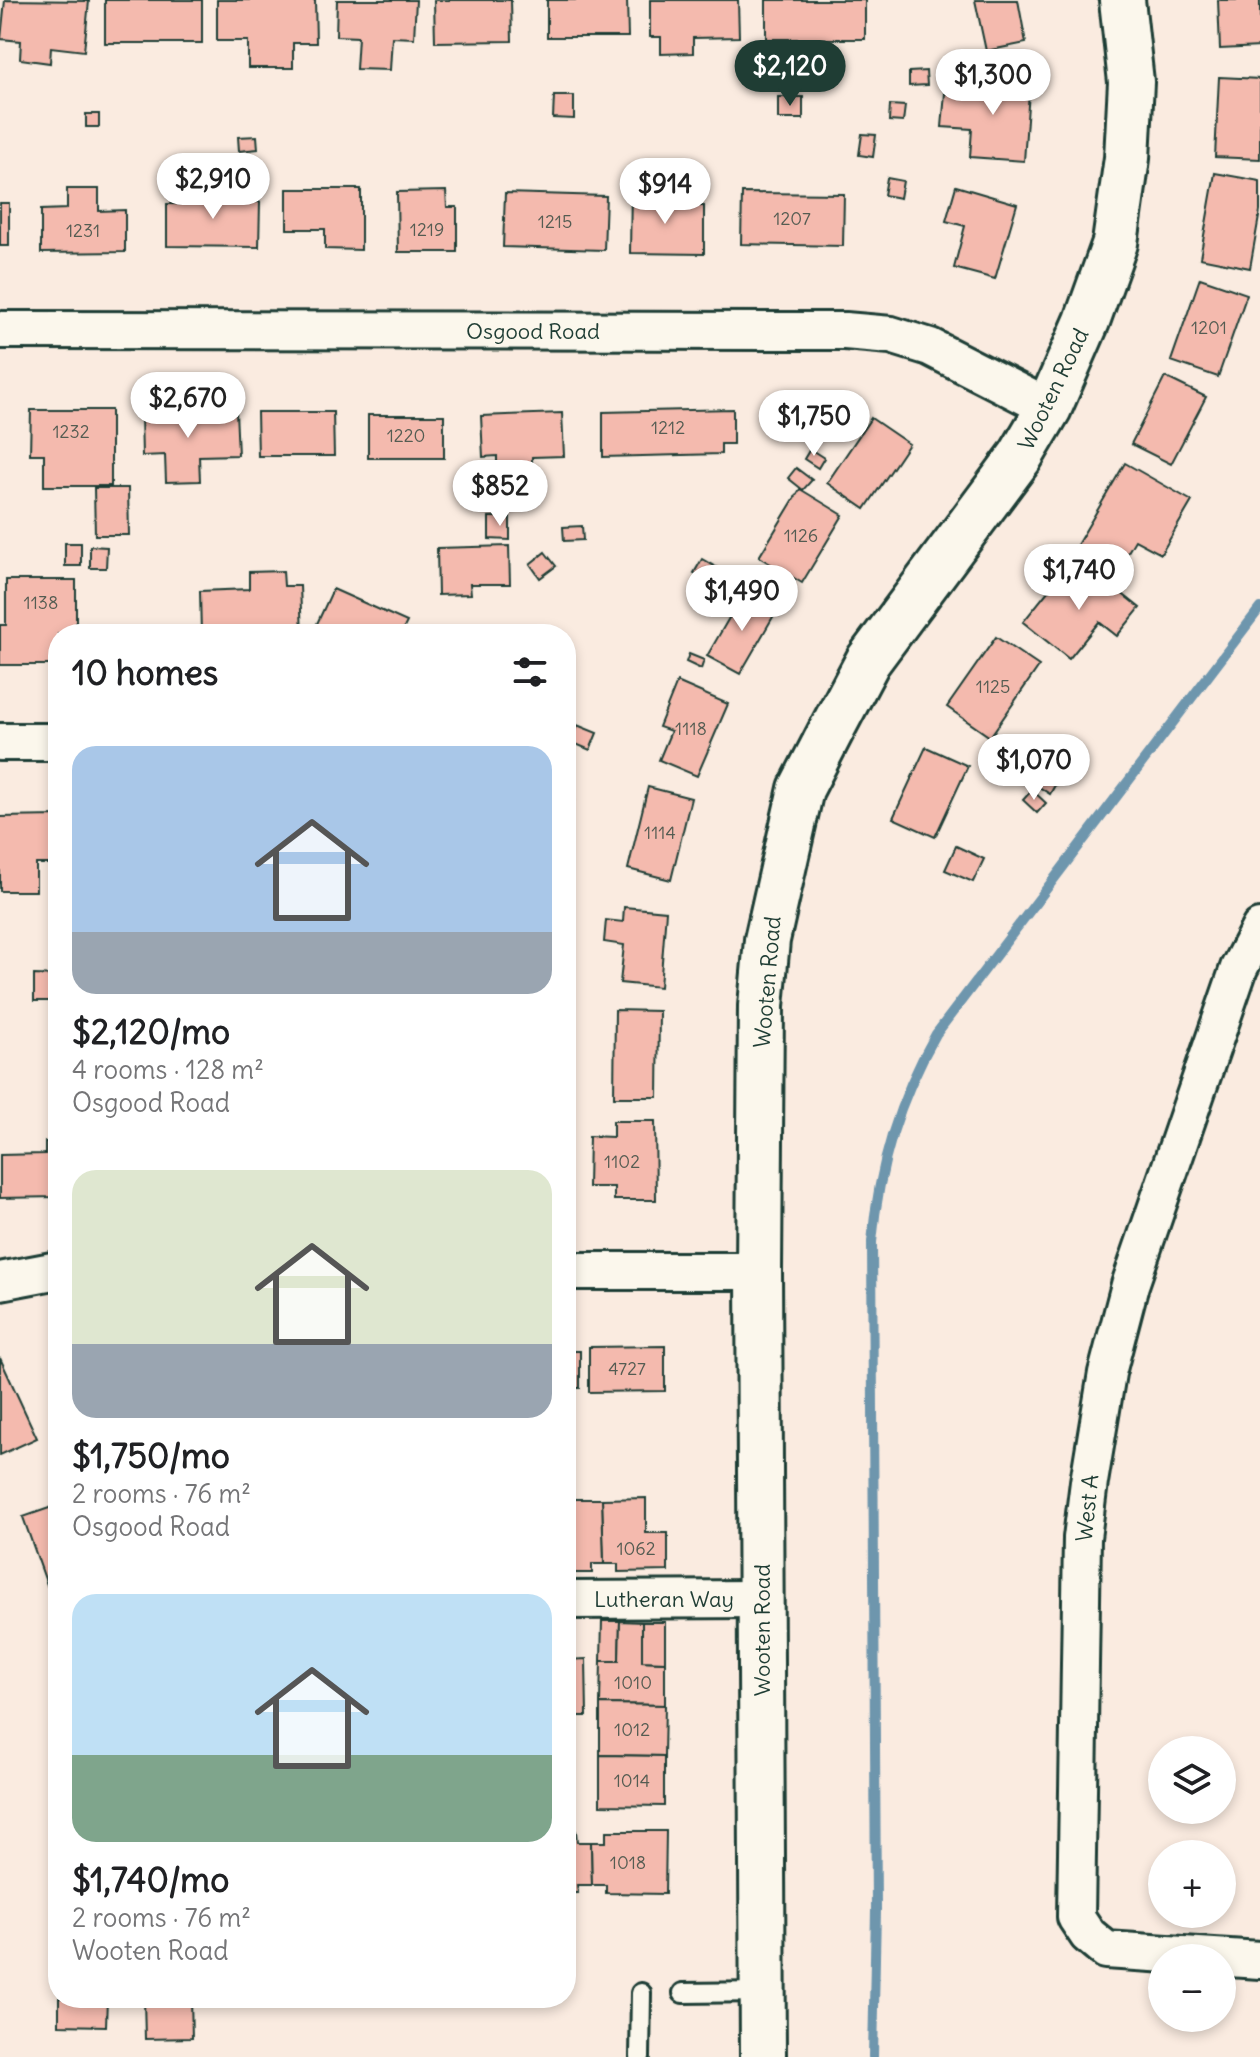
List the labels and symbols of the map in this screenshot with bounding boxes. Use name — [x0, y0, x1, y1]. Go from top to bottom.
pin: $2,120 — [725, 40, 855, 108]
pin: $1,300 — [928, 49, 1058, 117]
pin: $2,910 — [148, 153, 278, 221]
pin: $914 — [618, 158, 712, 226]
house number: 1207 — [773, 207, 811, 230]
house number: 1215 — [538, 210, 572, 233]
house number: 1219 — [410, 218, 444, 241]
house number: 1231 — [66, 219, 100, 242]
house number: 1201 — [1191, 316, 1227, 339]
street label: Osgood Road — [466, 317, 600, 345]
street label: Wooten Road — [1011, 323, 1095, 455]
pin: $2,670 — [123, 372, 253, 440]
pin: $1,750 — [749, 390, 879, 458]
house number: 1212 — [651, 416, 685, 439]
house number: 1232 — [52, 420, 90, 443]
house number: 1220 — [387, 424, 425, 447]
pin: $852 — [453, 460, 547, 528]
house number: 1126 — [784, 524, 818, 547]
pin: $1,740 — [1014, 544, 1144, 612]
pin: $1,490 — [677, 565, 807, 633]
house number: 1138 — [24, 591, 58, 614]
house number: 1125 — [976, 675, 1010, 698]
house number: 1118 — [675, 717, 707, 740]
pin: $1,070 — [969, 734, 1099, 802]
house number: 1114 — [644, 821, 676, 844]
street label: Wooten Road — [747, 915, 787, 1049]
house number: 1102 — [604, 1150, 640, 1173]
house number: 4727 — [608, 1357, 646, 1380]
street label: West A — [1070, 1473, 1104, 1543]
house number: 1062 — [616, 1537, 656, 1560]
street label: Wooten Road — [748, 1564, 776, 1696]
street label: Lutheran Way — [594, 1585, 734, 1613]
house number: 1010 — [614, 1671, 652, 1694]
house number: 1012 — [614, 1718, 650, 1741]
house number: 1014 — [614, 1769, 650, 1792]
house number: 1018 — [610, 1851, 646, 1874]

